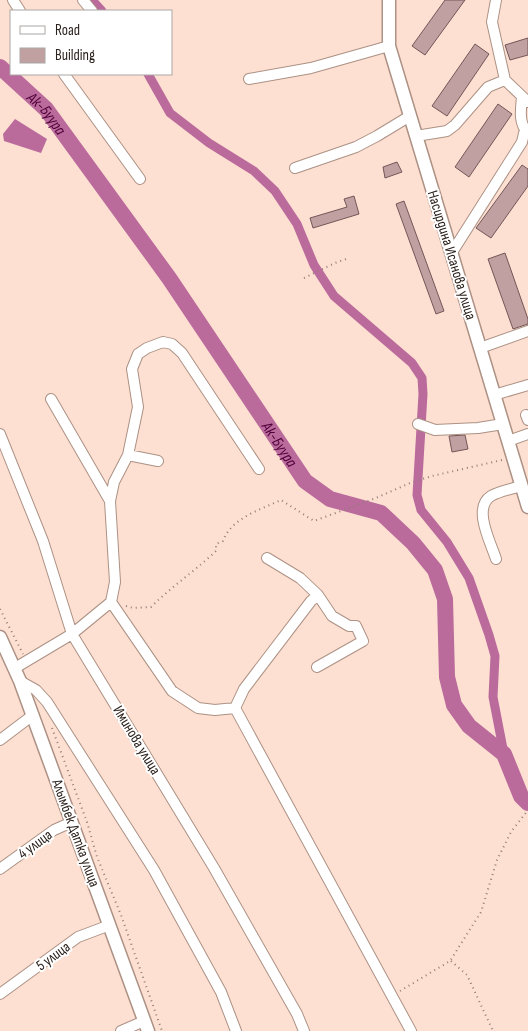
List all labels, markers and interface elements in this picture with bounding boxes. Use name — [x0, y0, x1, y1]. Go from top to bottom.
legend — [10, 10, 172, 75]
text: Road — [55, 21, 80, 40]
text: Building — [55, 46, 95, 65]
water label: Ак-Буура — [22, 88, 70, 139]
street label: Насирдина Исанова улица — [423, 188, 480, 322]
water label: Ак-Буура — [256, 418, 301, 471]
street label: Иминова улица — [109, 702, 165, 778]
street label: Алымбек Датка улица — [47, 776, 104, 890]
street label: 4 улица — [14, 825, 56, 863]
street label: 5 улица — [32, 938, 74, 975]

